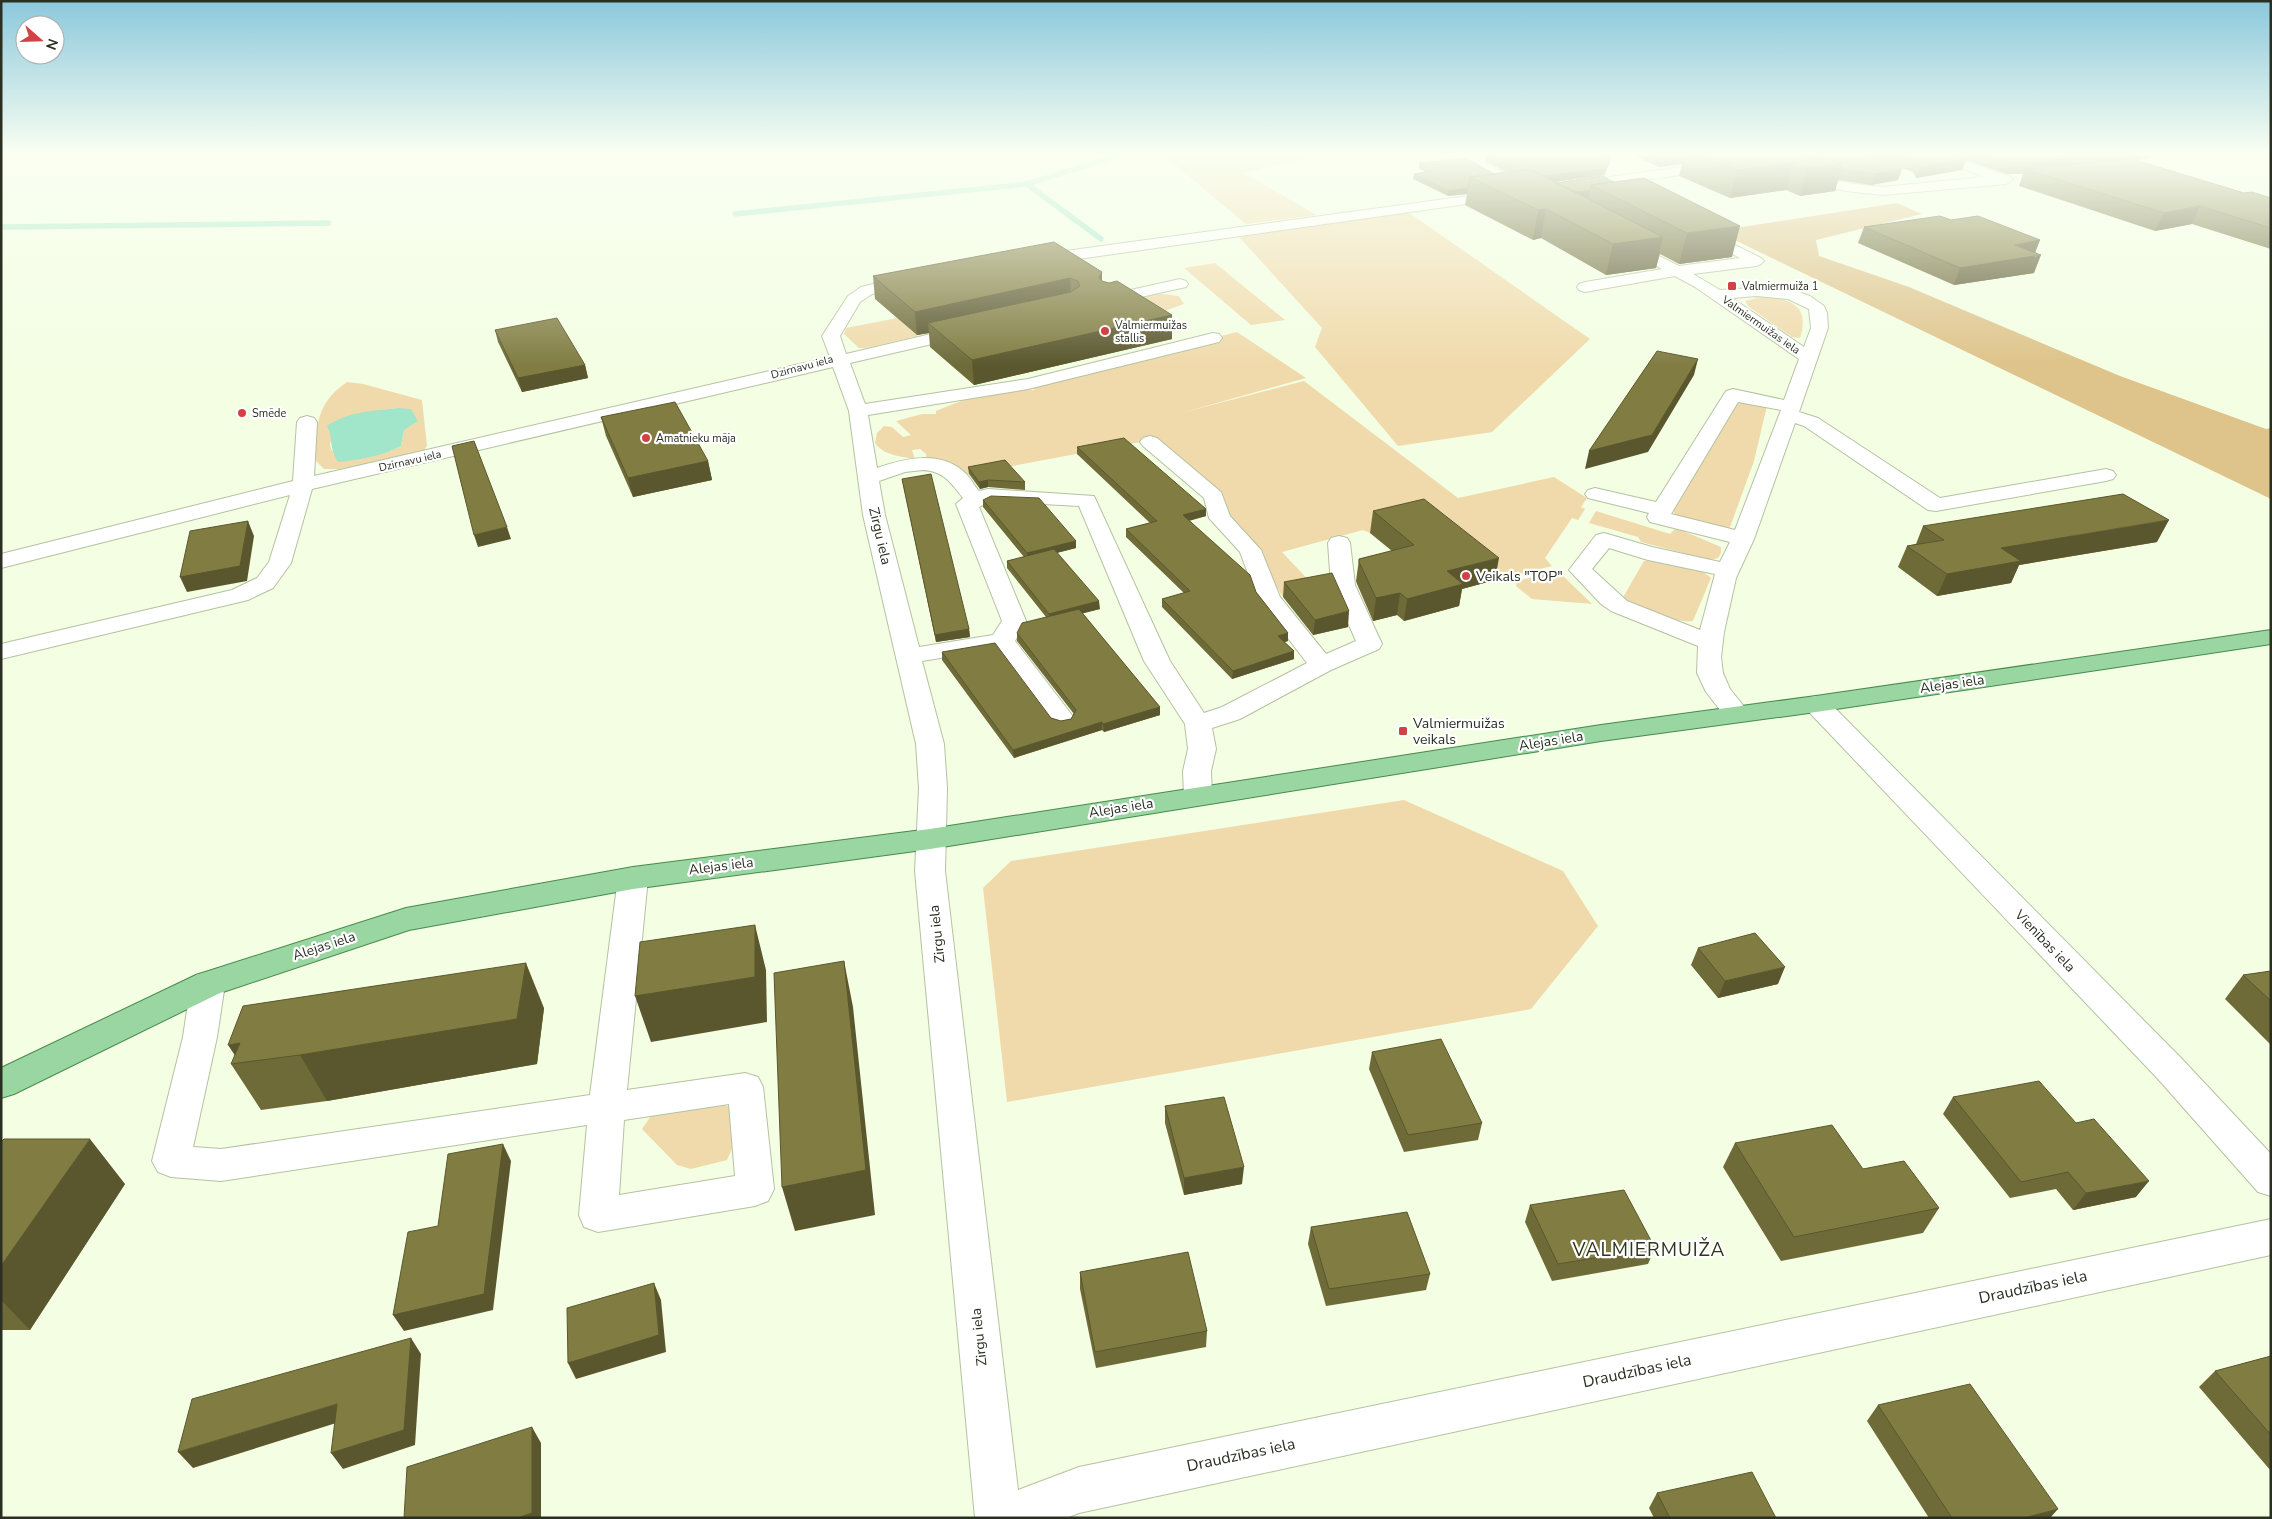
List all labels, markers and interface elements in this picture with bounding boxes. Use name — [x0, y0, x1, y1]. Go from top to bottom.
north arrow — [15, 15, 65, 65]
text: N — [41, 36, 62, 52]
place label: Valmiermuiža 1 — [1741, 279, 1818, 294]
marker: Valmiermuiža 1 — [1726, 280, 1738, 292]
street label: Valmiermuižas iela — [1718, 292, 1803, 358]
place label: Valmiermuižas stallis — [1114, 318, 1187, 346]
marker: Valmiermuižas stallis — [1099, 325, 1111, 337]
street label: Dzirnavu iela — [769, 351, 835, 383]
place label: Smēde — [252, 406, 286, 421]
marker: Smēde — [236, 407, 248, 419]
place label: Amatnieku māja — [656, 431, 736, 446]
marker: Amatnieku māja — [640, 432, 652, 444]
street label: Dzirnavu iela — [377, 446, 443, 475]
street label: Zirgu iela — [864, 505, 896, 567]
place label: Veikals "TOP" — [1475, 567, 1563, 586]
marker: Veikals "TOP" — [1460, 570, 1472, 582]
street label: Alejas iela — [1918, 670, 1986, 698]
place label: Valmiermuižas veikals — [1412, 714, 1505, 749]
marker: Valmiermuižas veikals — [1397, 725, 1409, 737]
street label: Alejas iela — [1517, 727, 1585, 755]
street label: Alejas iela — [1087, 794, 1155, 822]
street label: Alejas iela — [688, 853, 754, 879]
street label: Zirgu iela — [925, 904, 949, 964]
street label: Vienības iela — [2010, 905, 2080, 976]
street label: Alejas iela — [290, 927, 358, 965]
district label: VALMIERMUIŽA — [1572, 1237, 1725, 1263]
street label: Draudzības iela — [1977, 1265, 2089, 1309]
street label: Zirgu iela — [967, 1307, 991, 1367]
street label: Draudzības iela — [1581, 1349, 1693, 1393]
street label: Draudzības iela — [1185, 1433, 1297, 1477]

